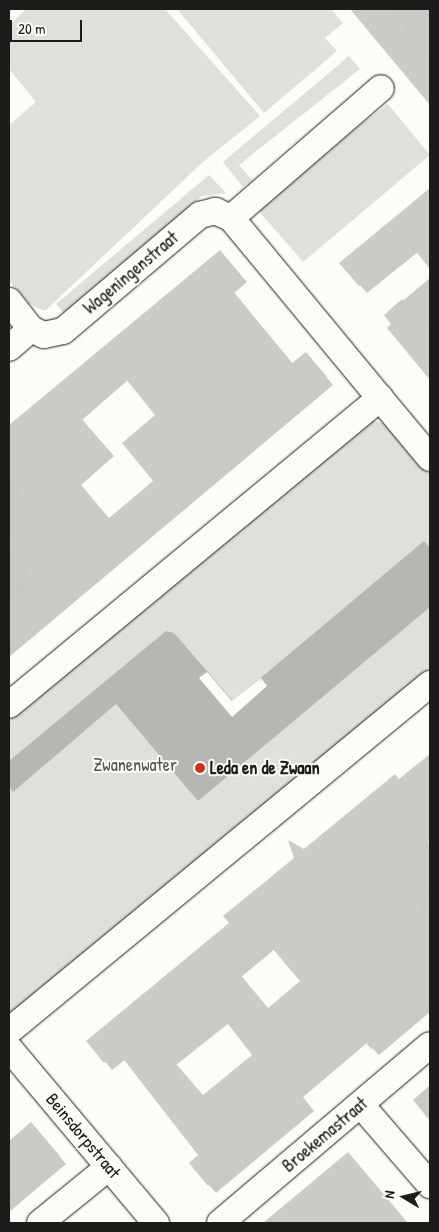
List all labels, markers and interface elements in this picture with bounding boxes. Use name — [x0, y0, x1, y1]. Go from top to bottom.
scale bar — [12, 10, 85, 42]
text: 20 m — [18, 18, 45, 39]
street label: Wageningenstraat — [79, 227, 183, 319]
park label: Zwanenwater — [93, 754, 177, 776]
place label: Leda en de Zwaan — [210, 757, 320, 779]
marker: Leda en de Zwaan — [194, 762, 206, 774]
street label: Beinsdorpstraat — [41, 1089, 125, 1183]
street label: Broekemastraat — [278, 1093, 372, 1177]
north arrow — [379, 1172, 429, 1222]
text: N — [379, 1189, 399, 1200]

